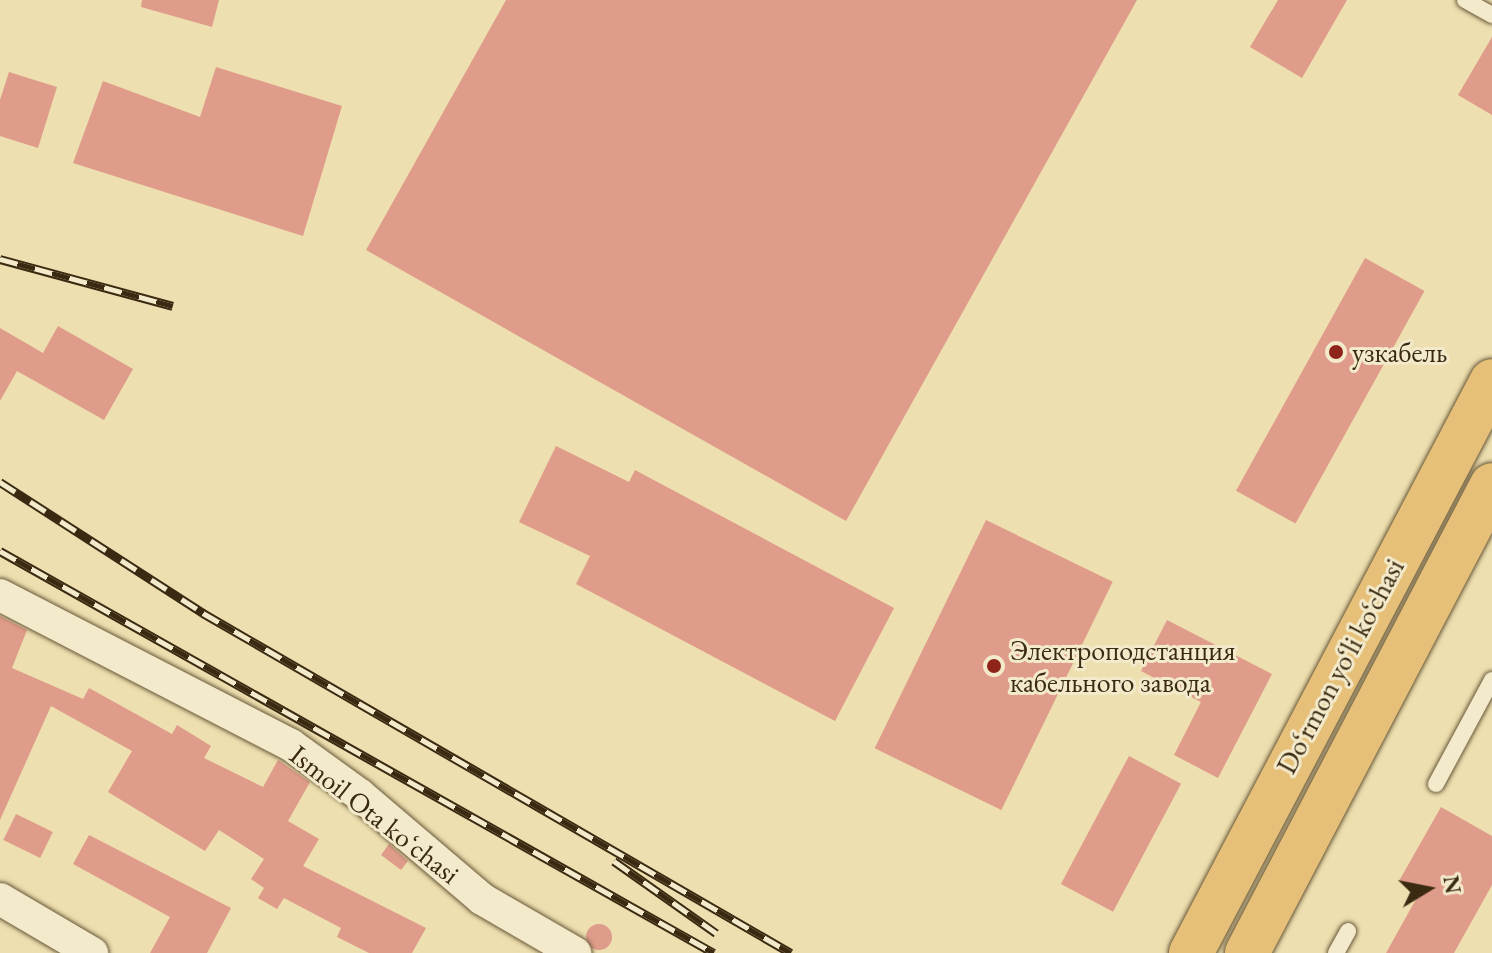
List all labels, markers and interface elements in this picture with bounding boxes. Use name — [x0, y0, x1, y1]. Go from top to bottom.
place label: узкабель — [1352, 335, 1447, 369]
marker: узкабель — [1327, 343, 1345, 361]
street label: Do‘rmon yo‘li ko‘chasi — [1269, 553, 1411, 779]
place label: Электроподстанция кабельного завода — [1010, 633, 1235, 699]
marker: Электроподстанция кабельного завода — [985, 657, 1003, 675]
street label: Ismoil Ota koʻchasi — [284, 737, 466, 891]
north arrow — [1388, 849, 1468, 929]
text: N — [1436, 873, 1468, 896]

